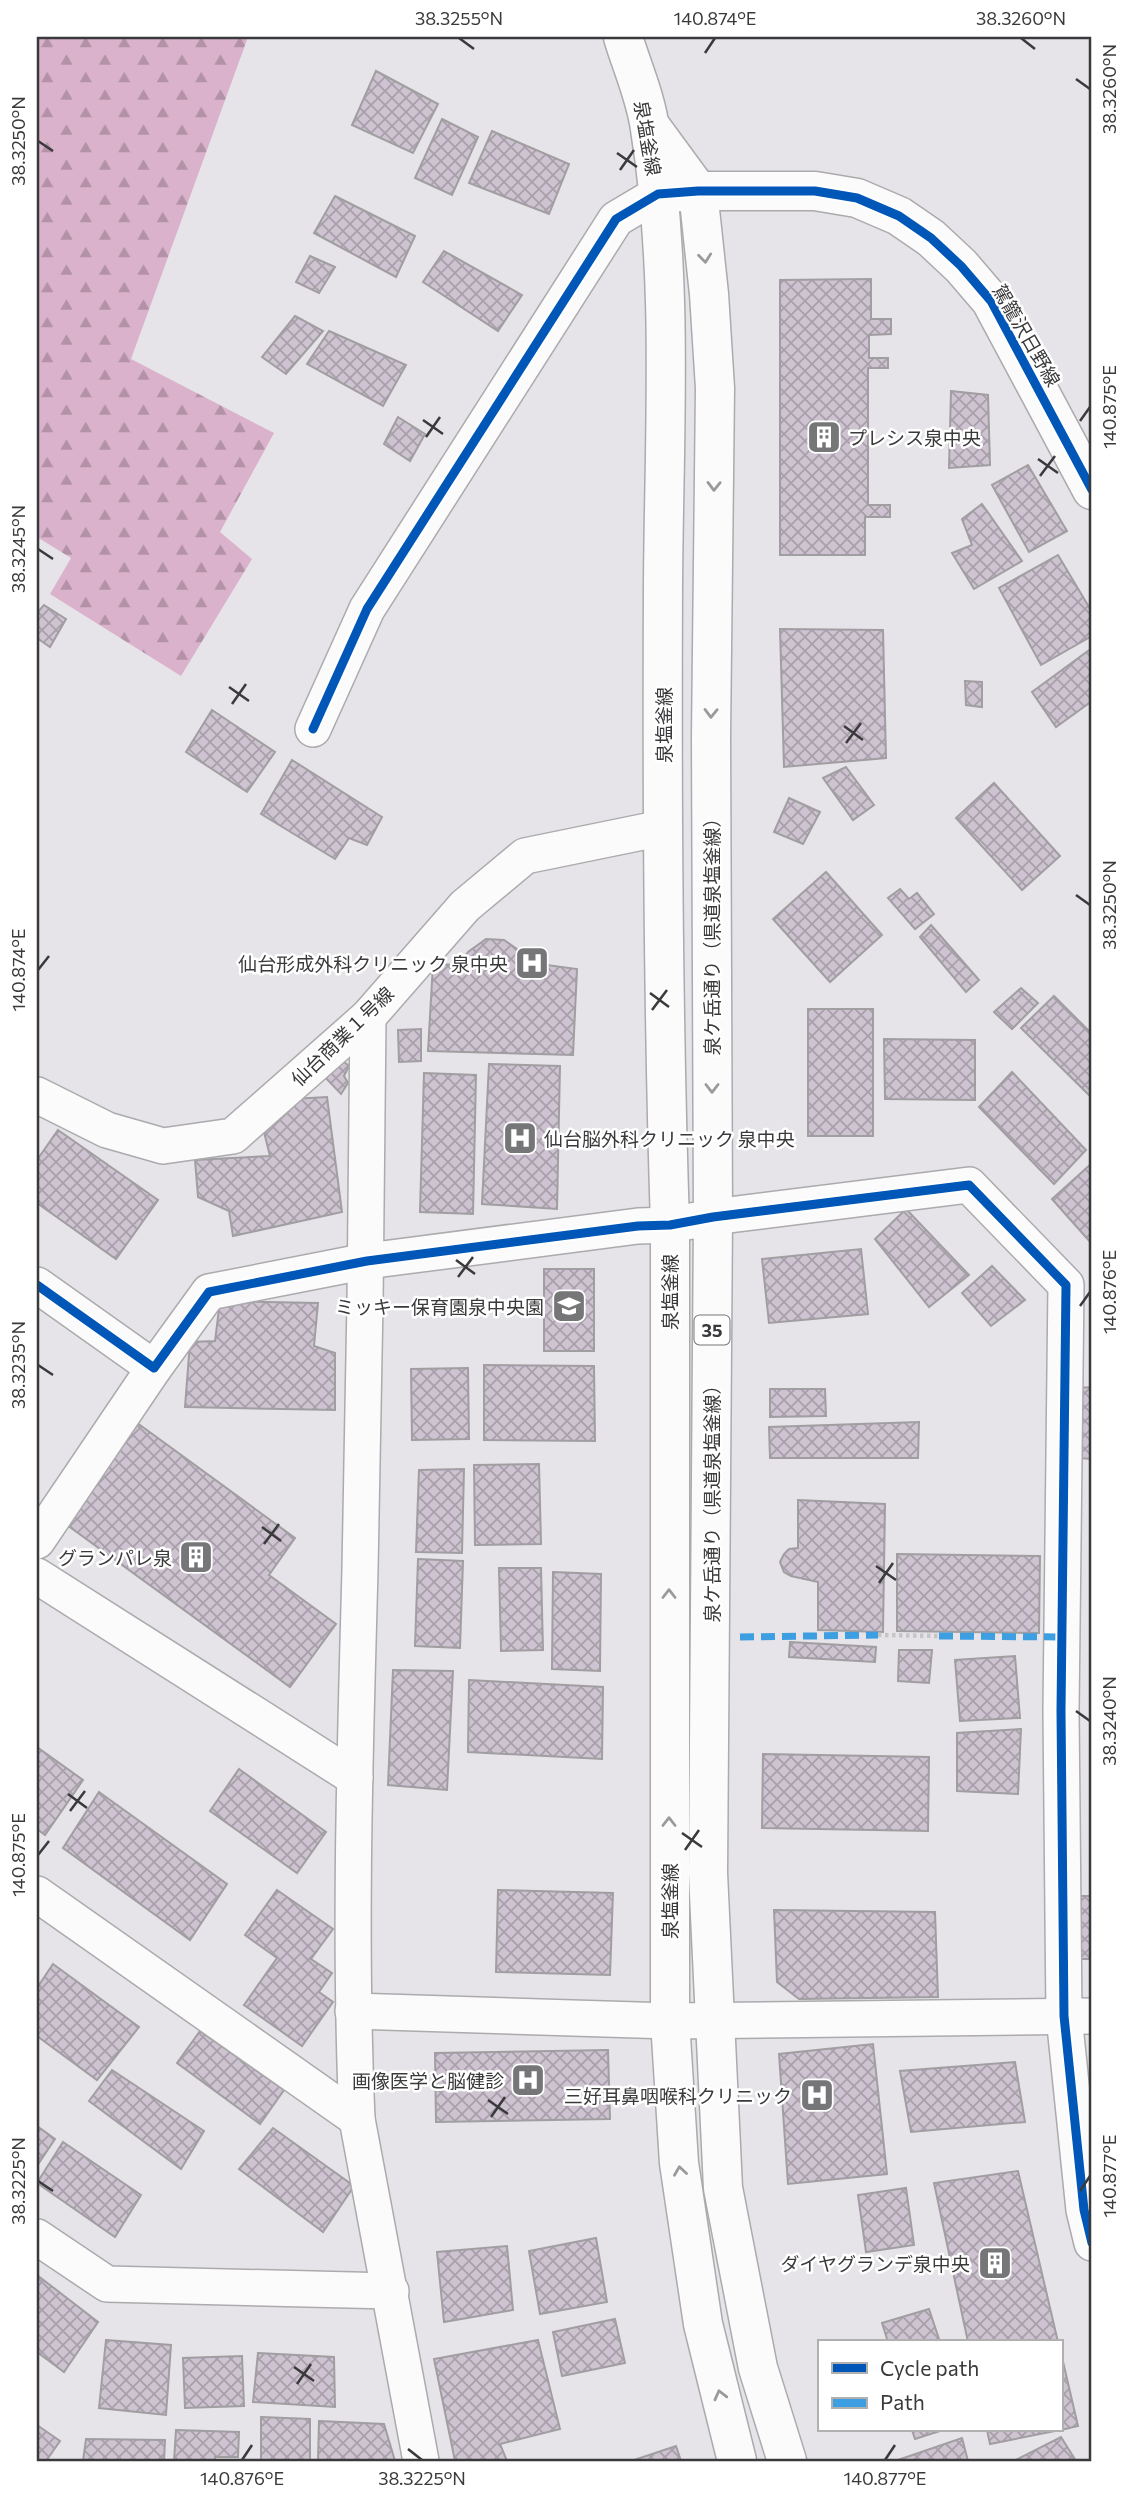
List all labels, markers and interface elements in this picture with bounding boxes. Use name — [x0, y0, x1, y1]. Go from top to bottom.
text: 38.3255°N — [415, 7, 503, 29]
text: 140.874°E — [673, 7, 757, 29]
text: 38.3260°N — [976, 7, 1066, 29]
text: 38.3260°N — [1098, 44, 1120, 134]
text: 38.3250°N — [7, 96, 29, 186]
street label: 泉塩釜線 — [630, 99, 666, 177]
one-way arrow — [698, 253, 713, 264]
street label: 駕籠沢日野線 — [989, 280, 1065, 390]
text: 140.875°E — [1098, 365, 1120, 449]
building icon: プレシス泉中央 — [805, 418, 843, 456]
place label: プレシス泉中央 — [848, 426, 981, 449]
one-way arrow — [706, 480, 721, 491]
text: 38.3245°N — [7, 505, 29, 593]
street label: 泉塩釜線 — [652, 687, 675, 763]
one-way arrow — [703, 708, 719, 719]
street label: 泉ケ岳通り（県道泉塩釜線） — [700, 808, 723, 1056]
text: 38.3250°N — [1098, 860, 1120, 950]
text: 140.874°E — [7, 928, 29, 1012]
hospital icon: 仙台形成外科クリニック 泉中央 — [513, 944, 551, 982]
place label: 仙台形成外科クリニック 泉中央 — [238, 952, 508, 975]
street label: 仙台商業１号線 — [286, 982, 398, 1090]
one-way arrow — [704, 1083, 720, 1093]
hospital icon: 仙台脳外科クリニック 泉中央 — [501, 1119, 539, 1157]
place label: 仙台脳外科クリニック 泉中央 — [544, 1127, 795, 1150]
text: 140.876°E — [1098, 1250, 1120, 1334]
street label: 泉塩釜線 — [658, 1254, 681, 1330]
school or university icon: ミッキー保育園泉中央園 — [550, 1287, 588, 1325]
place label: ミッキー保育園泉中央園 — [335, 1295, 544, 1318]
road number: 35 — [694, 1316, 730, 1344]
text: 38.3235°N — [7, 1321, 29, 1409]
street label: 泉ケ岳通り（県道泉塩釜線） — [700, 1375, 723, 1623]
building icon: グランパレ泉 — [177, 1538, 215, 1576]
place label: グランパレ泉 — [58, 1546, 172, 1569]
one-way arrow — [661, 1588, 677, 1599]
text: 38.3240°N — [1098, 1676, 1120, 1766]
text: 140.875°E — [7, 1813, 29, 1897]
one-way arrow — [661, 1816, 677, 1826]
street label: 泉塩釜線 — [658, 1863, 681, 1939]
hospital icon: 画像医学と脳健診 — [509, 2061, 547, 2099]
place label: 画像医学と脳健診 — [352, 2069, 504, 2092]
hospital icon: 三好耳鼻咽喉科クリニック — [798, 2076, 836, 2114]
place label: 三好耳鼻咽喉科クリニック — [564, 2084, 792, 2107]
text: 140.877°E — [1098, 2134, 1120, 2218]
text: 38.3225°N — [7, 2137, 29, 2225]
one-way arrow — [673, 2165, 688, 2177]
building icon: ダイヤグランデ泉中央 — [976, 2244, 1014, 2282]
place label: ダイヤグランデ泉中央 — [781, 2252, 970, 2275]
legend — [818, 2340, 1062, 2432]
text: Cycle path — [880, 2355, 979, 2380]
one-way arrow — [714, 2389, 728, 2401]
text: Path — [880, 2389, 925, 2414]
text: 140.876°E — [200, 2467, 284, 2489]
text: 38.3225°N — [378, 2467, 466, 2489]
text: 140.877°E — [843, 2467, 927, 2489]

